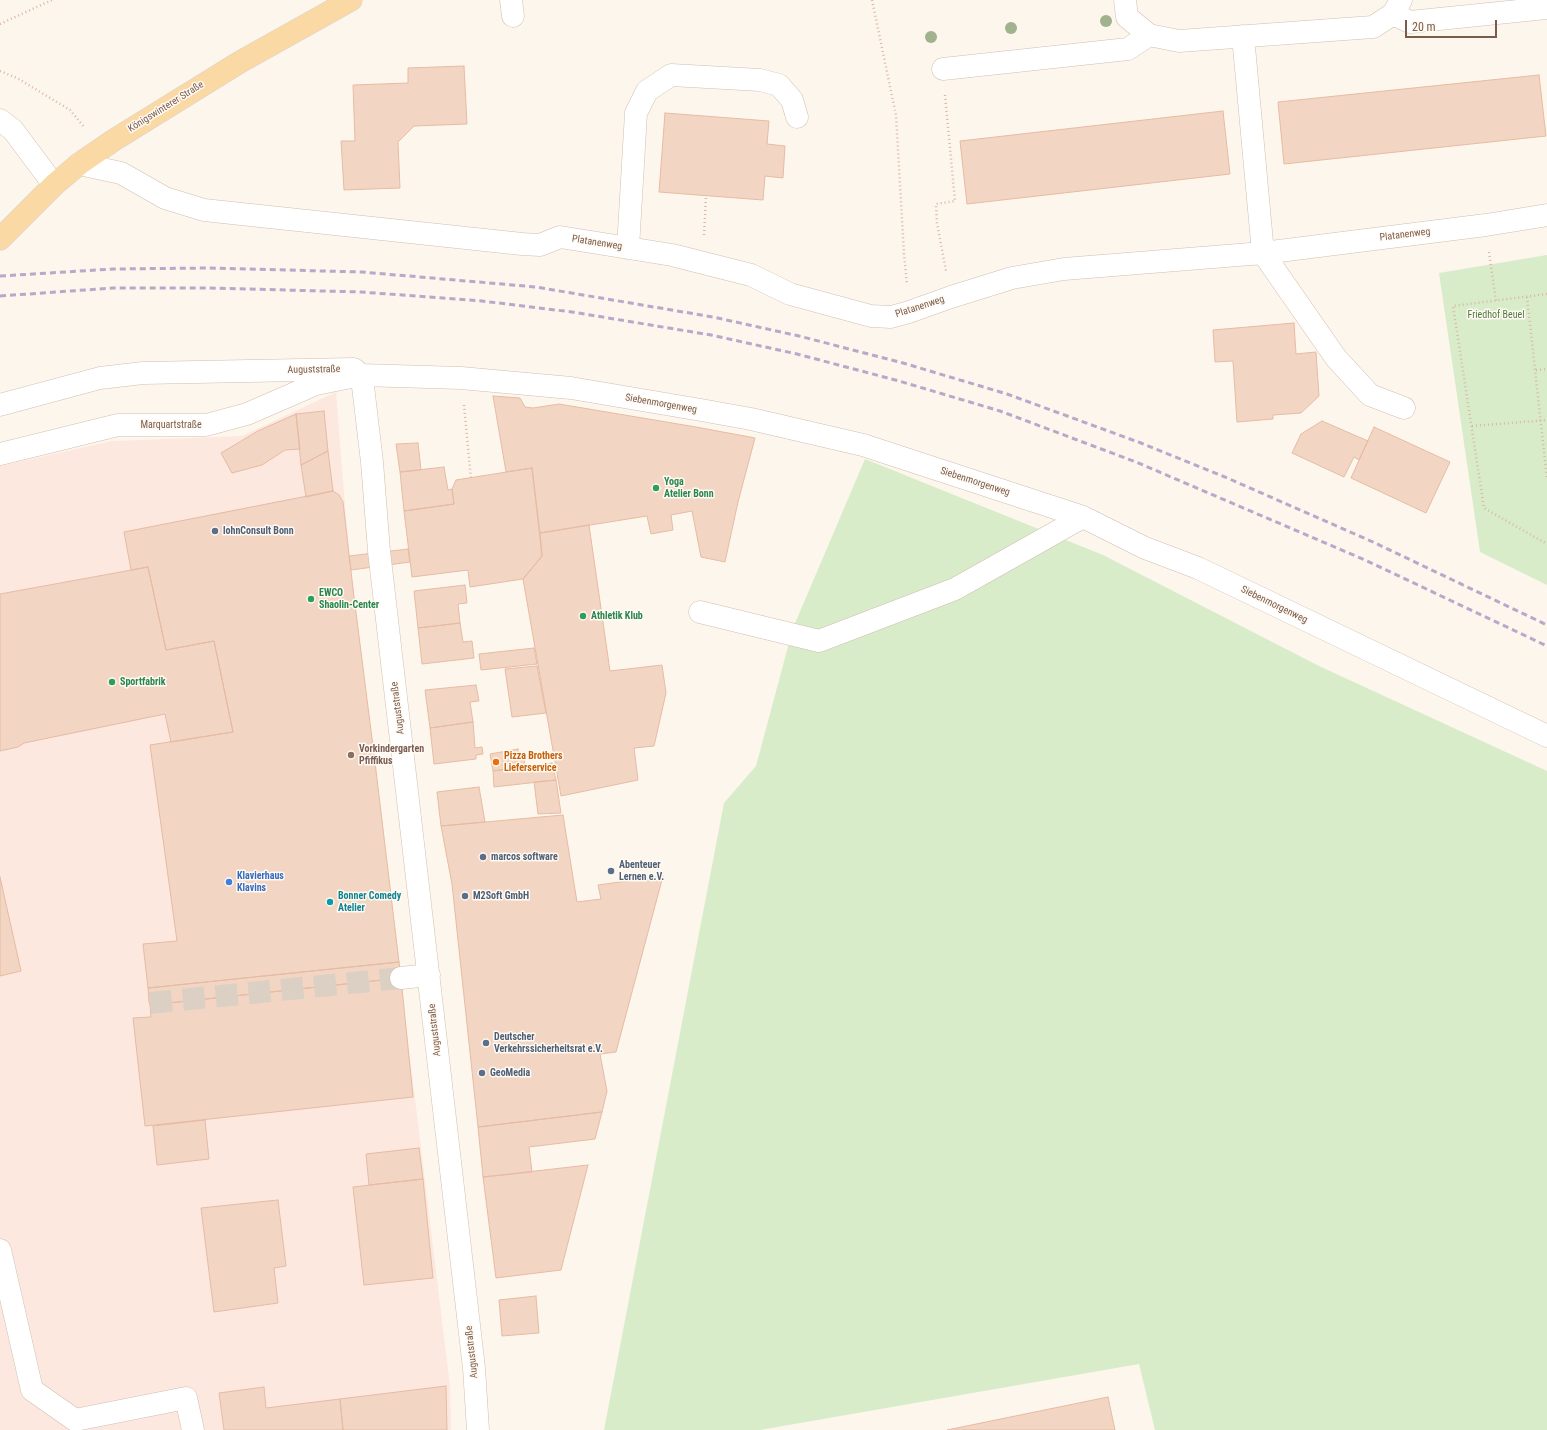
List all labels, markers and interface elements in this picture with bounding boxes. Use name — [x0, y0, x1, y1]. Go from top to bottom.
scale bar — [1407, 12, 1499, 38]
text: 20 m — [1412, 20, 1436, 34]
street label: Königswinterer Straße — [126, 79, 206, 135]
street label: Platanenweg — [1379, 226, 1431, 244]
street label: Platanenweg — [571, 233, 623, 253]
street label: Platanenweg — [894, 293, 946, 321]
park label: Friedhof Beuel — [1468, 309, 1524, 321]
street label: Auguststraße — [287, 364, 341, 376]
street label: Siebenmorgenweg — [624, 392, 698, 416]
street label: Marquartstraße — [140, 419, 202, 431]
street label: Siebenmorgenweg — [939, 465, 1011, 499]
place label: Yoga Atelier Bonn — [664, 476, 714, 500]
marker: Yoga Atelier Bonn — [651, 483, 661, 493]
place label: lohnConsult Bonn — [223, 525, 294, 537]
marker: lohnConsult Bonn — [210, 526, 220, 536]
street label: Siebenmorgenweg — [1239, 584, 1309, 626]
place label: EWCO Shaolin-Center — [319, 587, 379, 610]
marker: EWCO Shaolin-Center — [306, 594, 316, 604]
place label: Athletik Klub — [591, 610, 643, 622]
marker: Athletik Klub — [578, 611, 588, 621]
place label: Sportfabrik — [120, 676, 165, 688]
marker: Sportfabrik — [107, 677, 117, 687]
street label: Auguststraße — [389, 681, 407, 735]
place label: Vorkindergarten Pfiffikus — [359, 743, 424, 766]
marker: Vorkindergarten Pfiffikus — [346, 750, 356, 760]
place label: Pizza Brothers Lieferservice — [504, 750, 563, 774]
marker: Pizza Brothers Lieferservice — [491, 757, 501, 767]
place label: marcos software — [491, 851, 558, 863]
marker: marcos software — [478, 852, 488, 862]
place label: Abenteuer Lernen e.V. — [619, 859, 664, 882]
marker: Abenteuer Lernen e.V. — [606, 866, 616, 876]
place label: Klavierhaus Klavins — [237, 870, 284, 894]
marker: Klavierhaus Klavins — [224, 877, 234, 887]
place label: Bonner Comedy Atelier — [338, 890, 401, 914]
place label: M2Soft GmbH — [473, 890, 529, 902]
marker: M2Soft GmbH — [460, 891, 470, 901]
marker: Bonner Comedy Atelier — [325, 897, 335, 907]
street label: Auguststraße — [426, 1003, 444, 1057]
place label: Deutscher Verkehrssicherheitsrat e.V. — [494, 1031, 603, 1054]
marker: Deutscher Verkehrssicherheitsrat e.V. — [481, 1038, 491, 1048]
place label: GeoMedia — [490, 1067, 530, 1079]
marker: GeoMedia — [477, 1068, 487, 1078]
street label: Auguststraße — [463, 1325, 481, 1379]

